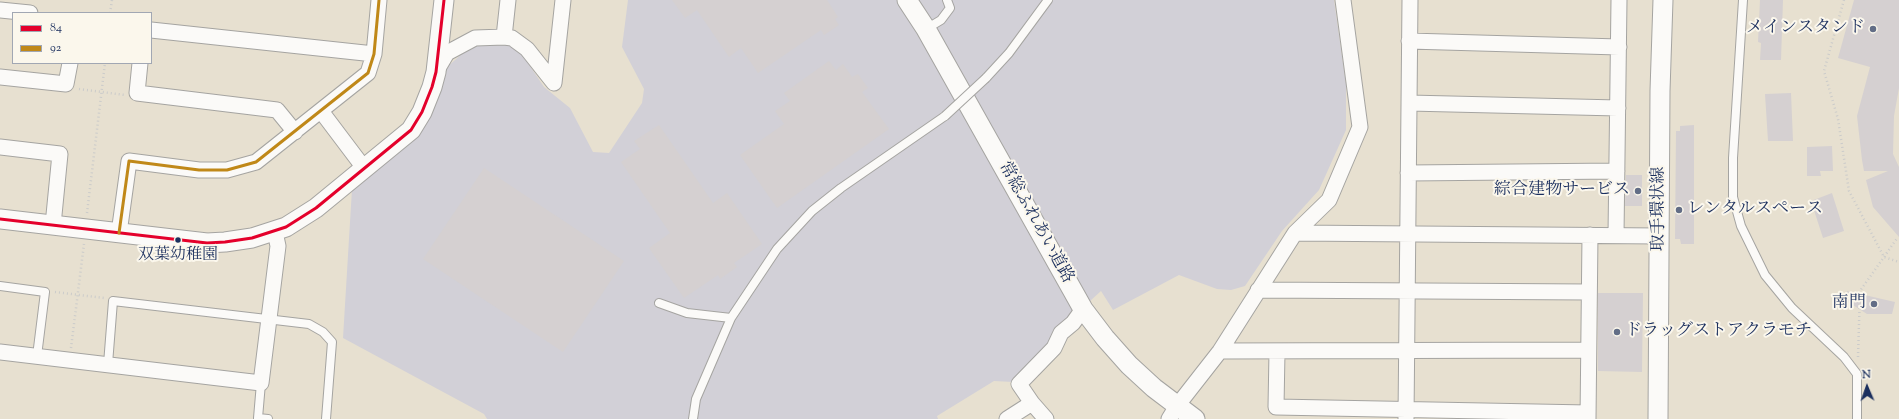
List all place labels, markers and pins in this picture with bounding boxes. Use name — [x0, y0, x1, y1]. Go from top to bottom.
place label: メインスタンド — [1746, 19, 1865, 39]
marker: メインスタンド — [1868, 24, 1878, 34]
place label: 綜合建物サービス — [1494, 181, 1630, 201]
marker: 綜合建物サービス — [1633, 186, 1643, 196]
place label: レンタルスペース — [1687, 200, 1823, 220]
marker: レンタルスペース — [1674, 205, 1684, 215]
marker: 双葉幼稚園 — [173, 235, 183, 245]
place label: 双葉幼稚園 — [138, 246, 218, 266]
place label: 南門 — [1832, 294, 1866, 314]
marker: 南門 — [1869, 299, 1879, 309]
place label: ドラッグストアクラモチ — [1625, 322, 1812, 342]
marker: ドラッグストアクラモチ — [1612, 327, 1622, 337]

